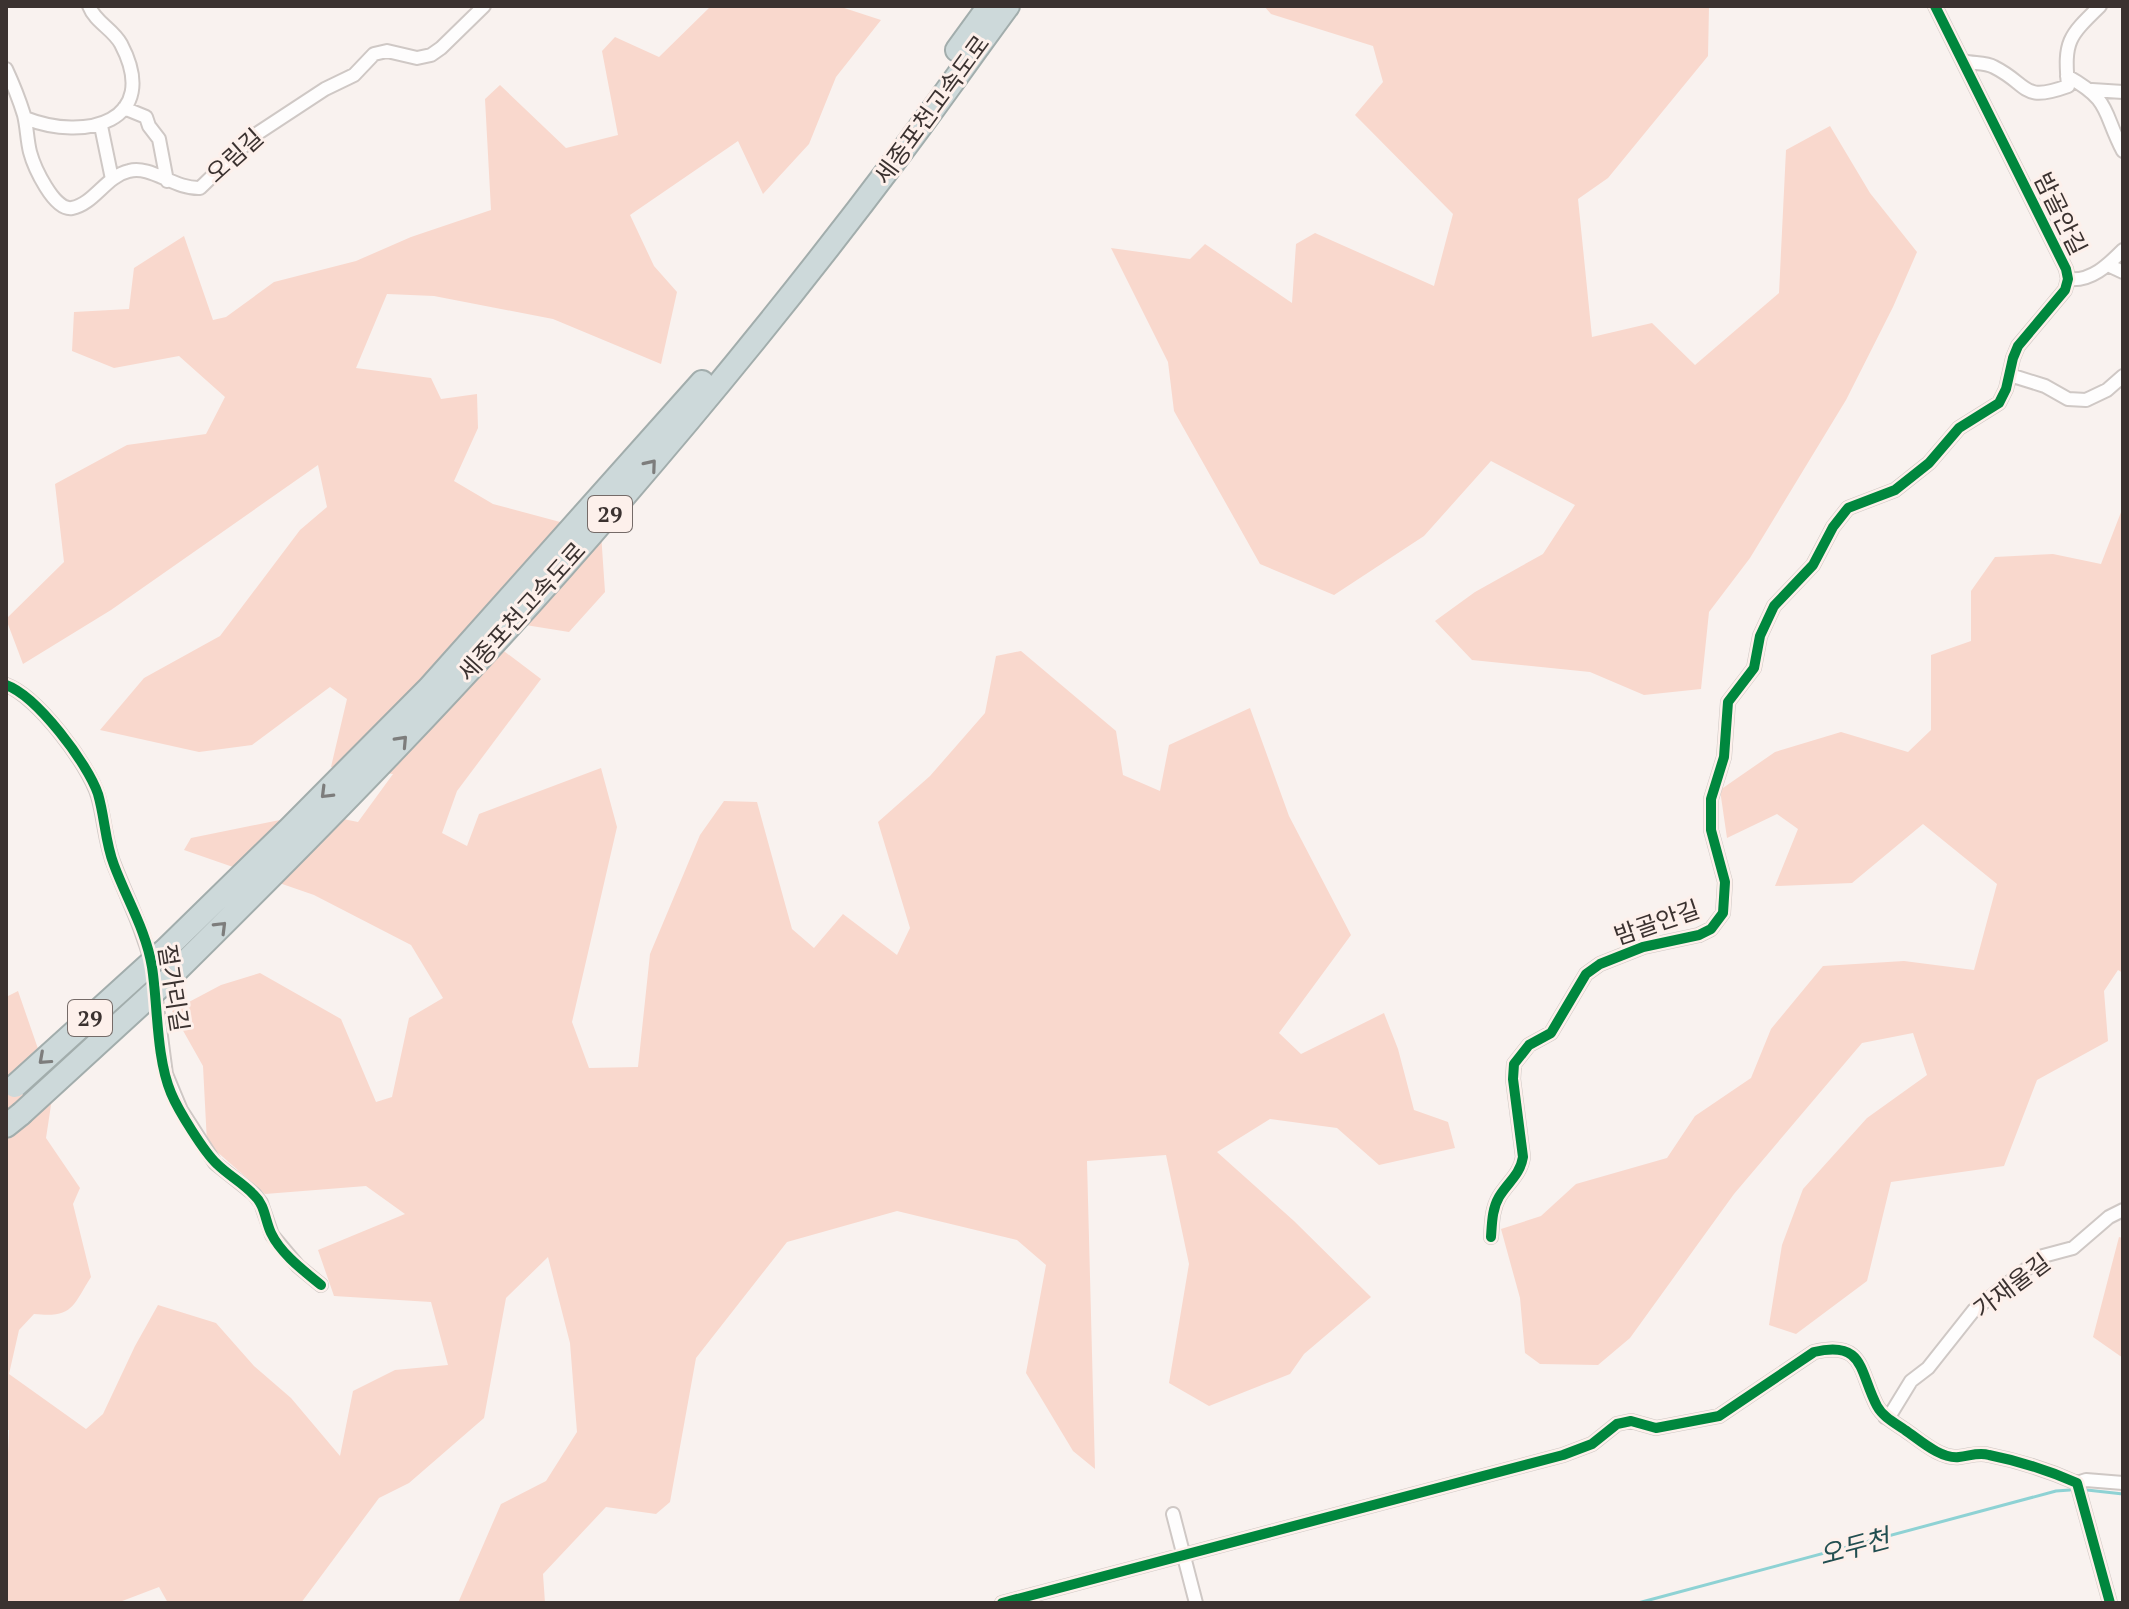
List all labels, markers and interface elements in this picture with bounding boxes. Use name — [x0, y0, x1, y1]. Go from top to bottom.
street label: 세종포천고속도로 — [866, 29, 996, 190]
street label: 오림길 — [199, 121, 270, 189]
street label: 밤골안길 — [2027, 167, 2095, 260]
one-way arrow — [641, 459, 656, 474]
road number: 29 — [588, 496, 632, 532]
street label: 세종포천고속도로 — [450, 535, 592, 688]
one-way arrow — [393, 736, 408, 750]
one-way arrow — [321, 784, 335, 798]
street label: 밤골안길 — [1610, 893, 1704, 952]
one-way arrow — [212, 922, 226, 936]
street label: 절가리길 — [151, 942, 197, 1034]
road number: 29 — [68, 1000, 112, 1036]
one-way arrow — [39, 1050, 54, 1064]
street label: 가재울길 — [1966, 1246, 2056, 1325]
water label: 오두천 — [1815, 1520, 1896, 1572]

